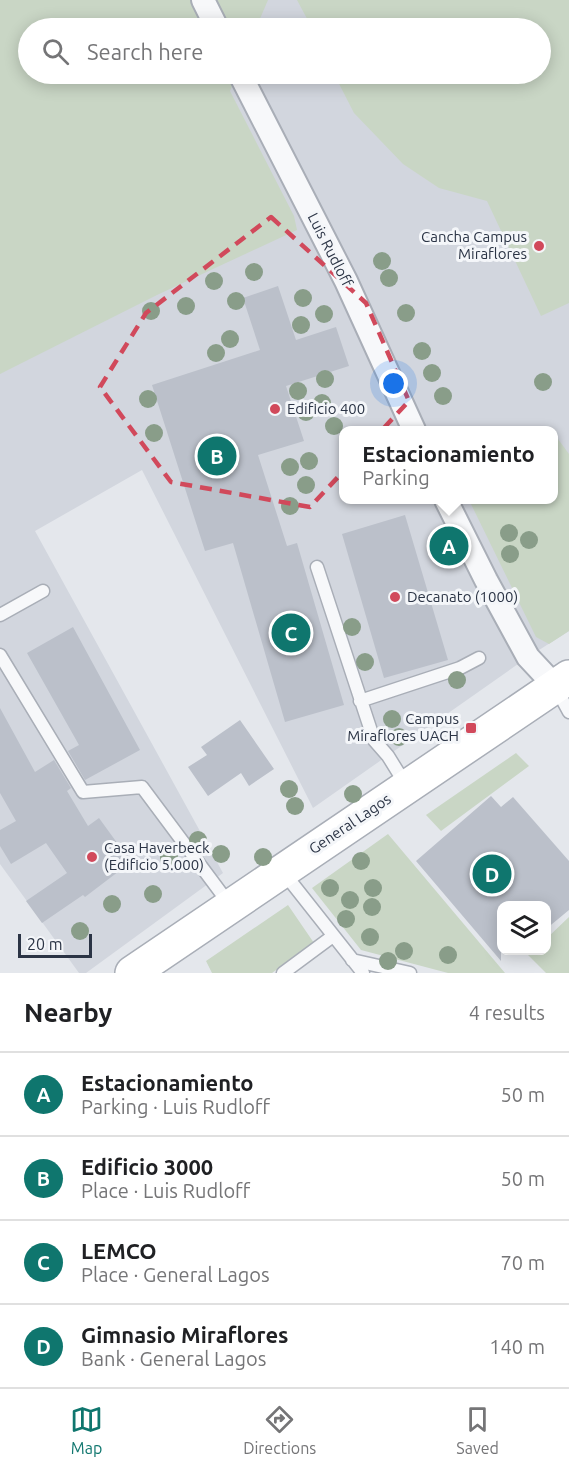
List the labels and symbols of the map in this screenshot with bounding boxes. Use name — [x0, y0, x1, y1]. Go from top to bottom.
street label: Luis Rudloff — [305, 210, 357, 290]
place label: Cancha Campus Miraflores — [421, 228, 527, 262]
marker: Cancha Campus Miraflores — [532, 239, 546, 253]
your location — [379, 369, 408, 398]
place label: Edificio 400 — [287, 400, 365, 417]
marker: Edificio 400 — [268, 402, 282, 416]
pin: B — [198, 434, 236, 478]
pin: A — [430, 524, 468, 568]
place label: Decanato (1000) — [407, 588, 518, 605]
marker: Decanato (1000) — [388, 590, 402, 604]
pin: C — [272, 610, 310, 656]
place label: Campus Miraflores UACH — [347, 710, 459, 744]
marker: Campus Miraflores UACH — [464, 721, 478, 735]
street label: General Lagos — [306, 790, 394, 857]
place label: Casa Haverbeck (Edificio 5.000) — [104, 839, 210, 873]
marker: Casa Haverbeck (Edificio 5.000) — [85, 850, 99, 864]
pin: D — [472, 852, 512, 896]
scale bar — [18, 931, 92, 958]

